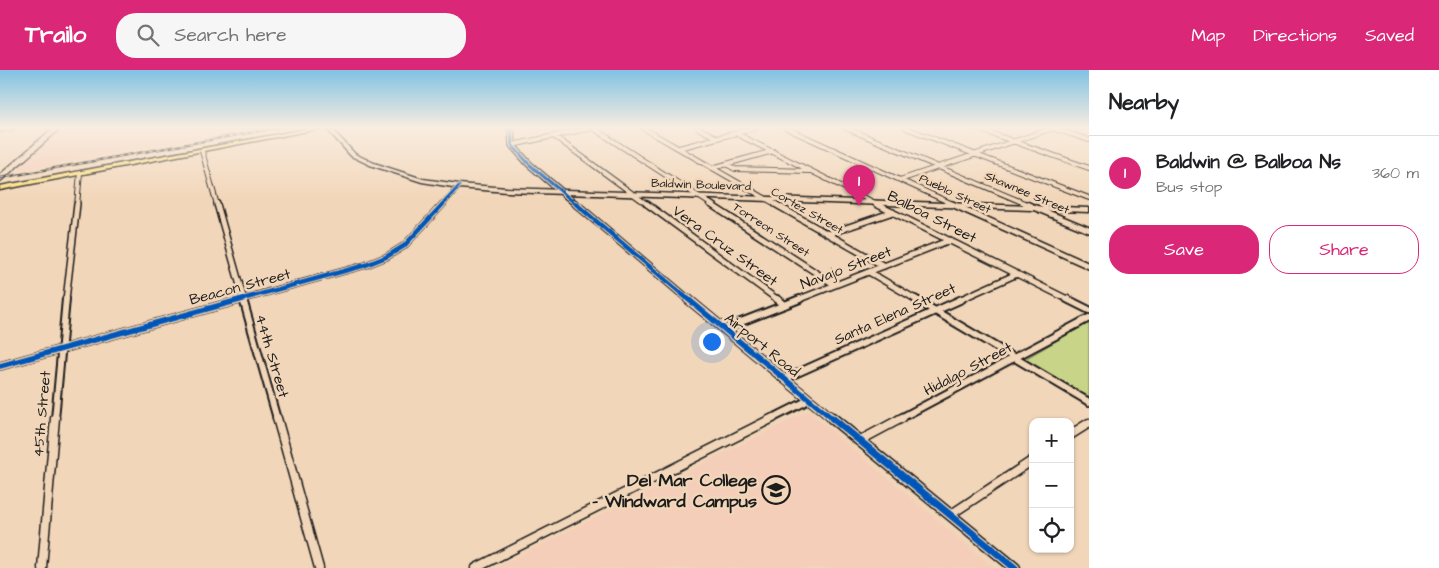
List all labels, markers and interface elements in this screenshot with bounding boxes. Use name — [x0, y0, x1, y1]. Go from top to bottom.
search box — [116, 13, 466, 58]
text: Trailo — [25, 18, 86, 52]
icon: search — [134, 21, 162, 49]
text: Search here — [174, 22, 286, 49]
text: Map — [1191, 23, 1225, 48]
text: Directions — [1253, 23, 1337, 48]
text: Saved — [1365, 23, 1414, 48]
text: Nearby — [1109, 88, 1179, 117]
text: Baldwin @ Balboa Ns — [1156, 149, 1341, 176]
text: 1 — [1124, 162, 1126, 184]
text: 360 m — [1372, 162, 1419, 184]
pin: 1 — [843, 165, 875, 206]
street label: Shawnee Street — [982, 168, 1072, 219]
street label: Pueblo Street — [916, 170, 994, 218]
street label: Baldwin Boulevard — [651, 175, 751, 195]
text: Bus stop — [1156, 176, 1222, 198]
street label: Cortez Street — [768, 183, 846, 239]
street label: Balboa Street — [884, 186, 980, 248]
street label: Torreon Street — [729, 199, 813, 261]
street label: Vera Cruz Street — [668, 201, 782, 291]
button: Save — [1109, 225, 1259, 274]
button: Share — [1269, 225, 1419, 274]
street label: Navajo Street — [797, 241, 895, 295]
street label: Beacon Street — [187, 263, 293, 311]
street label: Santa Elena Street — [831, 278, 959, 350]
street label: Airport Road — [720, 308, 804, 382]
street label: 44th Street — [250, 312, 294, 400]
your location — [699, 329, 725, 355]
street label: Hidalgo Street — [920, 337, 1016, 402]
street label: 45th Street — [28, 370, 56, 458]
map controls — [1029, 418, 1074, 553]
button: + — [1029, 418, 1074, 463]
button: − — [1029, 463, 1074, 508]
place label: Del Mar College - Windward Campus — [592, 468, 757, 514]
school or university icon: Del Mar College - Windward Campus — [761, 475, 791, 505]
button: locate — [1029, 508, 1074, 553]

